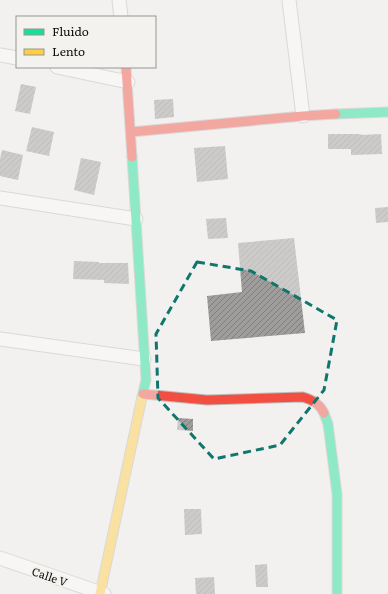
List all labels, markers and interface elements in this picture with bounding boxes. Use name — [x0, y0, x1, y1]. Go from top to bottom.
legend — [16, 16, 156, 68]
text: Fluido — [52, 22, 89, 40]
text: Lento — [52, 42, 85, 60]
street label: Calle V — [30, 562, 70, 590]

